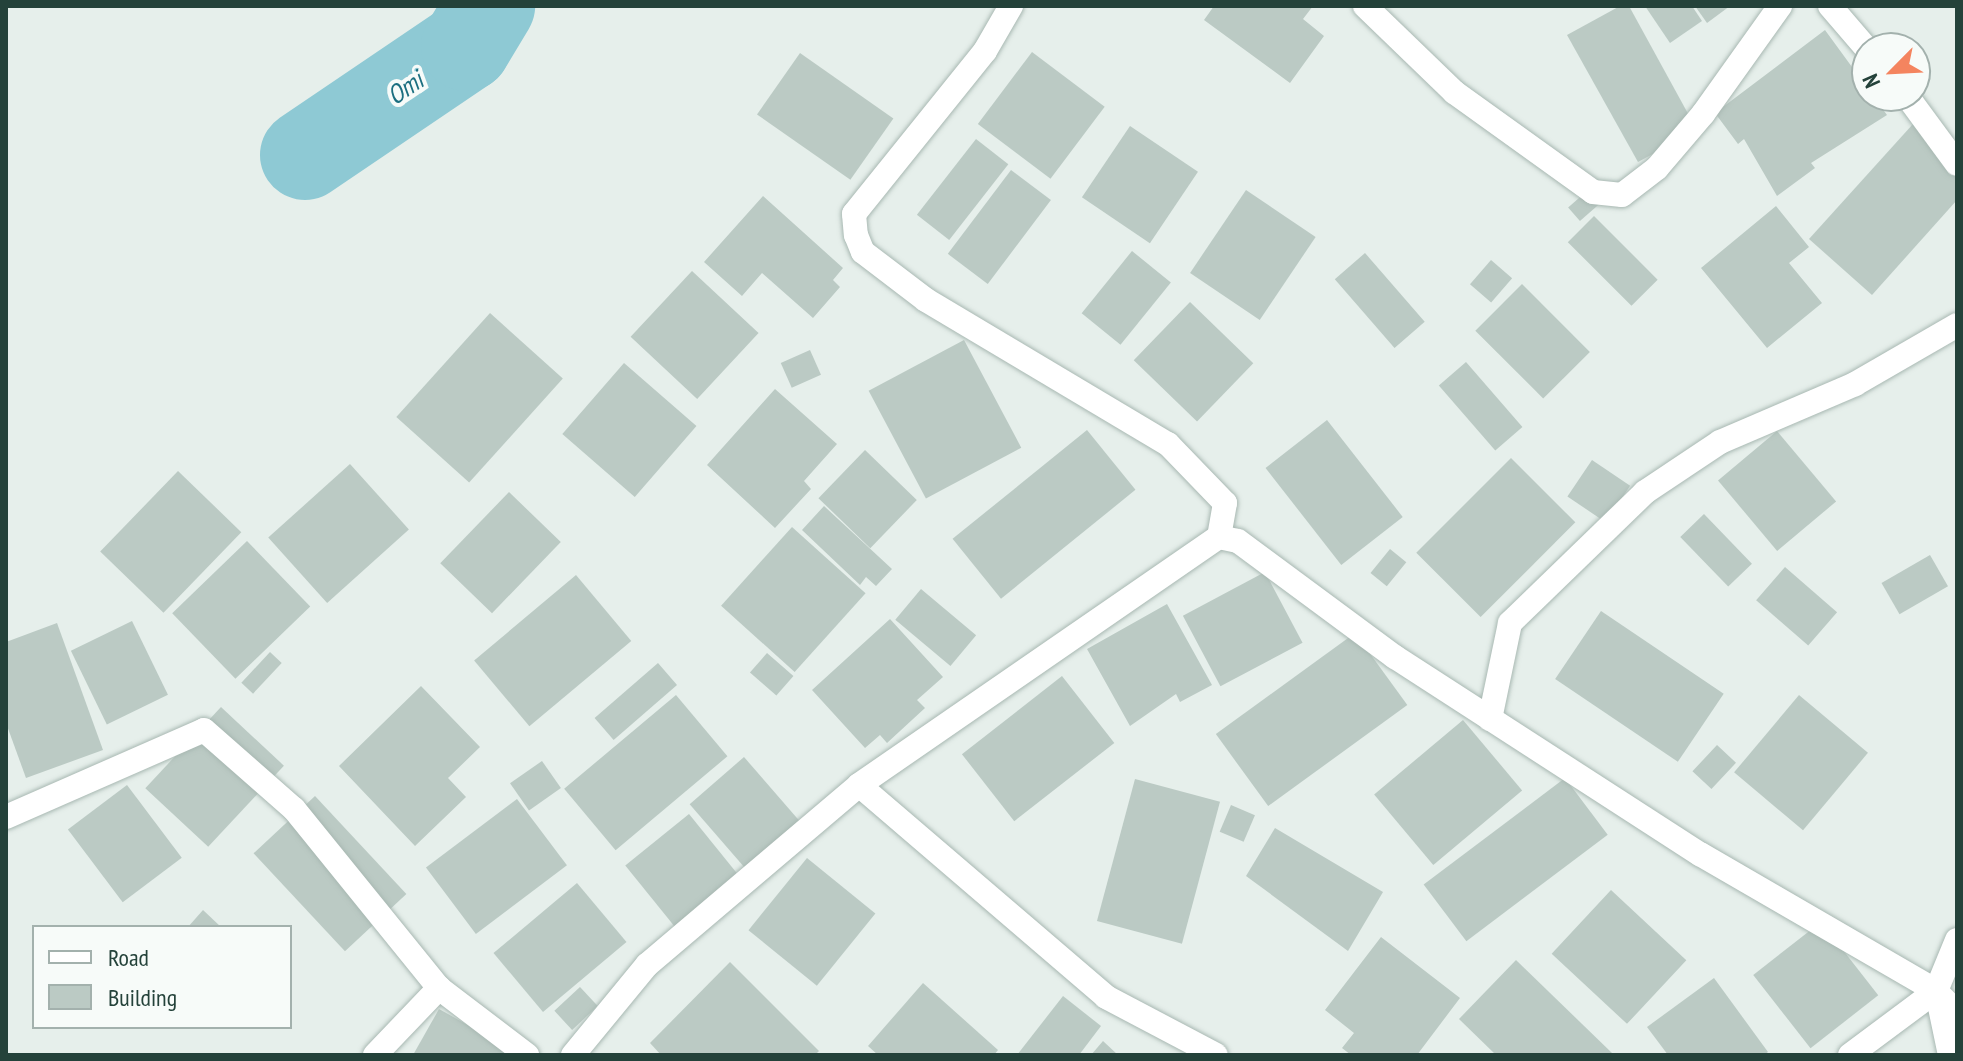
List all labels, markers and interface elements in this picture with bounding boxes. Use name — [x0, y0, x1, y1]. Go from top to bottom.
north arrow — [1851, 32, 1931, 112]
water label: Omi — [381, 65, 429, 111]
text: N — [1856, 70, 1886, 92]
legend — [32, 925, 292, 1029]
text: Road — [108, 942, 149, 973]
text: Building — [108, 982, 177, 1013]

